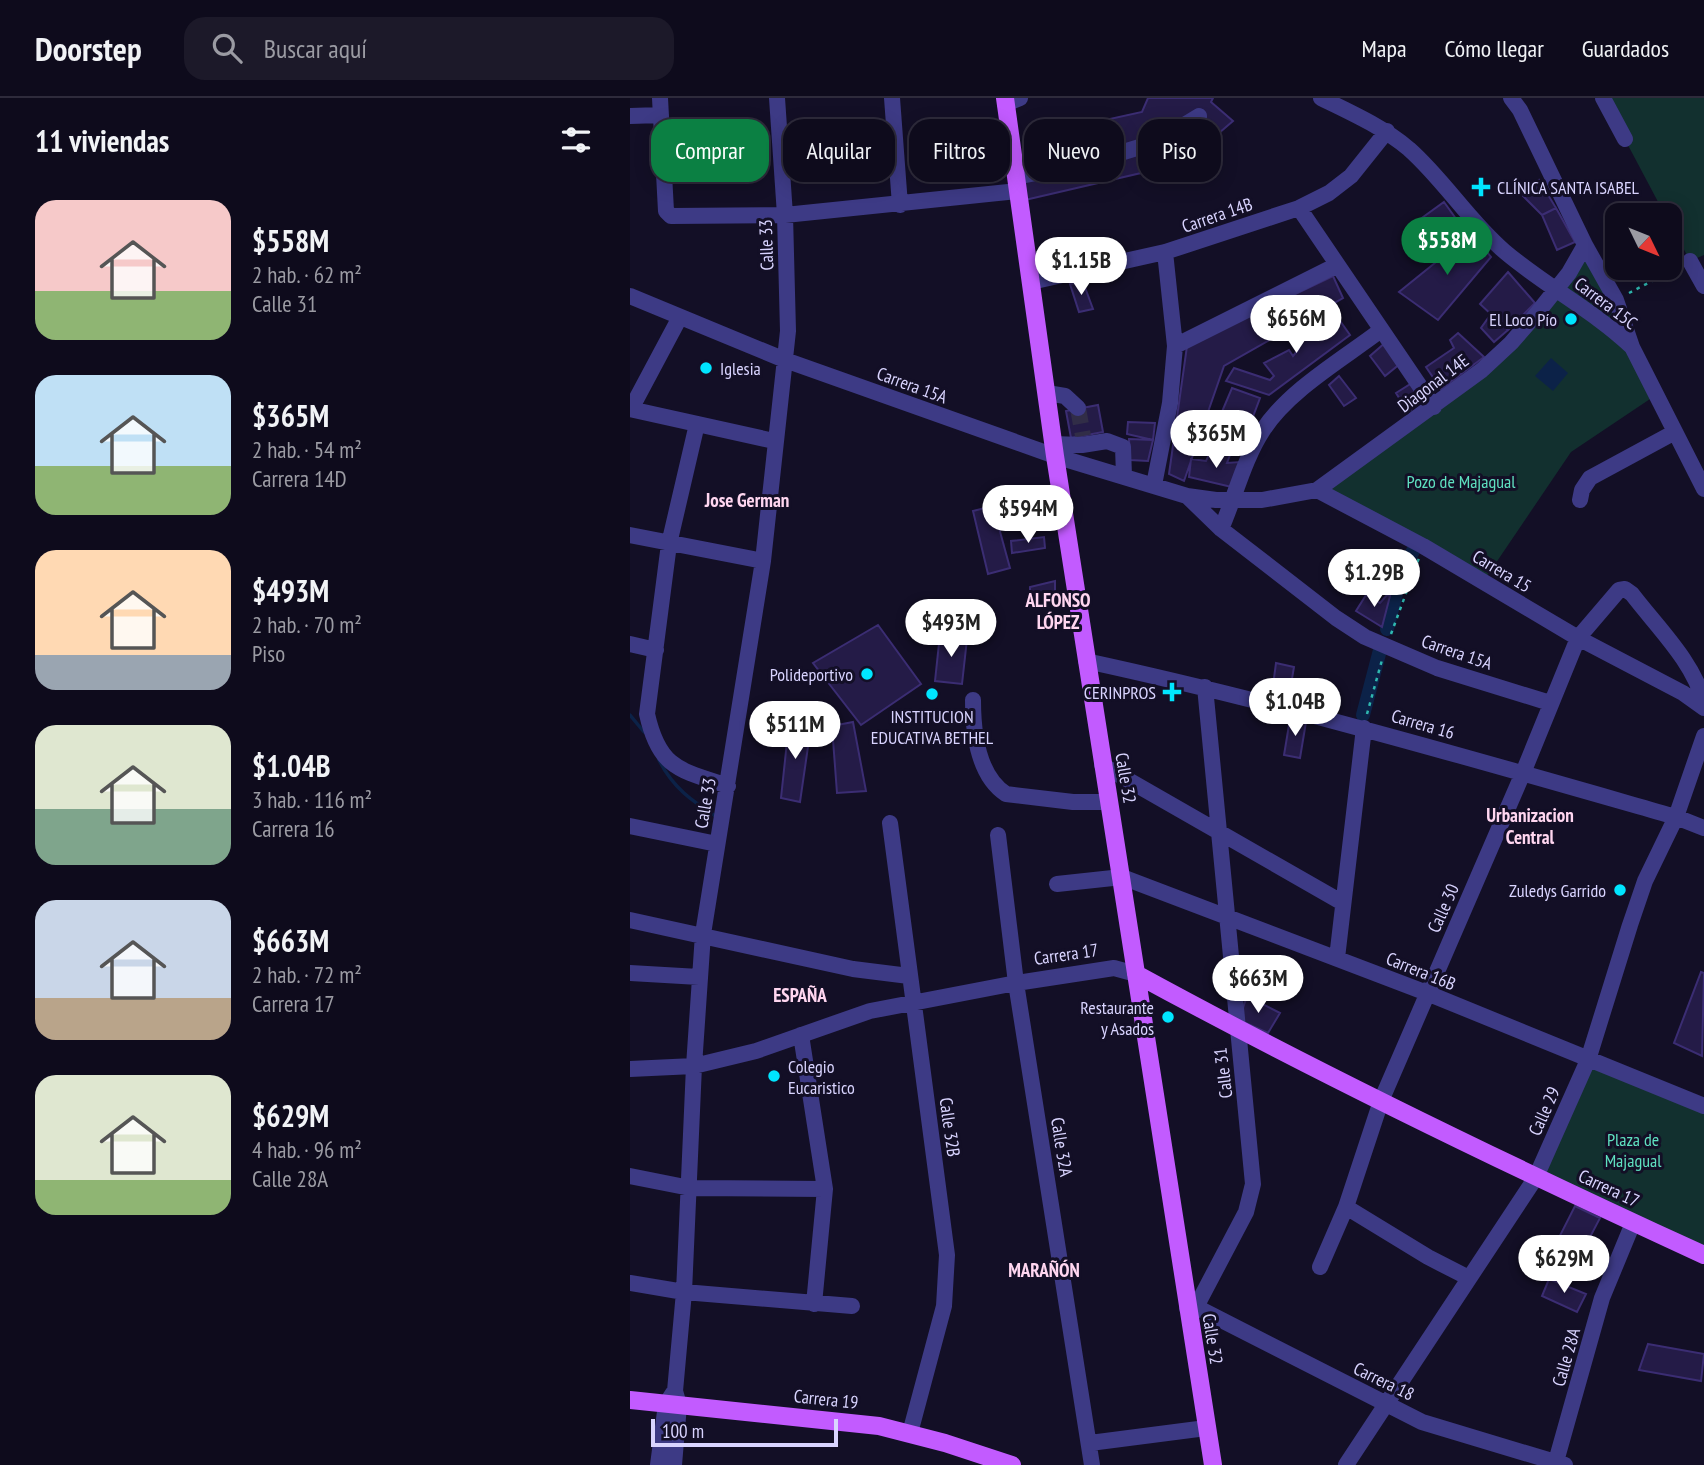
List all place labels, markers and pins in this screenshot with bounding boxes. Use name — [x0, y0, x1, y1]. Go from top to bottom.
place label: CLÍNICA SANTA ISABEL — [1497, 176, 1640, 199]
marker: CLÍNICA SANTA ISABEL — [1471, 177, 1491, 197]
pin: $558M — [1398, 218, 1496, 277]
pin: $1.15B — [1024, 238, 1138, 297]
pin: $656M — [1247, 296, 1345, 355]
place label: El Loco Pío — [1489, 308, 1557, 331]
marker: El Loco Pío — [1563, 311, 1579, 327]
place label: Iglesia — [720, 357, 761, 380]
marker: Iglesia — [698, 360, 714, 376]
pin: $365M — [1167, 410, 1265, 470]
pin: $594M — [979, 486, 1077, 545]
pin: $1.29B — [1317, 550, 1431, 609]
pin: $493M — [902, 600, 1000, 659]
place label: Polideportivo — [770, 663, 853, 686]
marker: Polideportivo — [859, 666, 875, 682]
pin: $1.04B — [1238, 678, 1352, 738]
place label: CERINPROS — [1084, 681, 1156, 704]
marker: CERINPROS — [1162, 682, 1182, 702]
marker: INSTITUCION EDUCATIVA BETHEL — [924, 686, 940, 702]
pin: $511M — [746, 702, 844, 761]
place label: INSTITUCION EDUCATIVA BETHEL — [871, 705, 994, 749]
place label: Zuledys Garrido — [1509, 879, 1606, 902]
marker: Zuledys Garrido — [1612, 882, 1628, 898]
pin: $663M — [1209, 956, 1307, 1015]
place label: Restaurante y Asados — [1080, 996, 1154, 1040]
marker: Restaurante y Asados — [1160, 1009, 1176, 1025]
place label: Colegio Eucaristico — [788, 1055, 855, 1099]
marker: Colegio Eucaristico — [766, 1068, 782, 1084]
pin: $629M — [1515, 1236, 1613, 1295]

